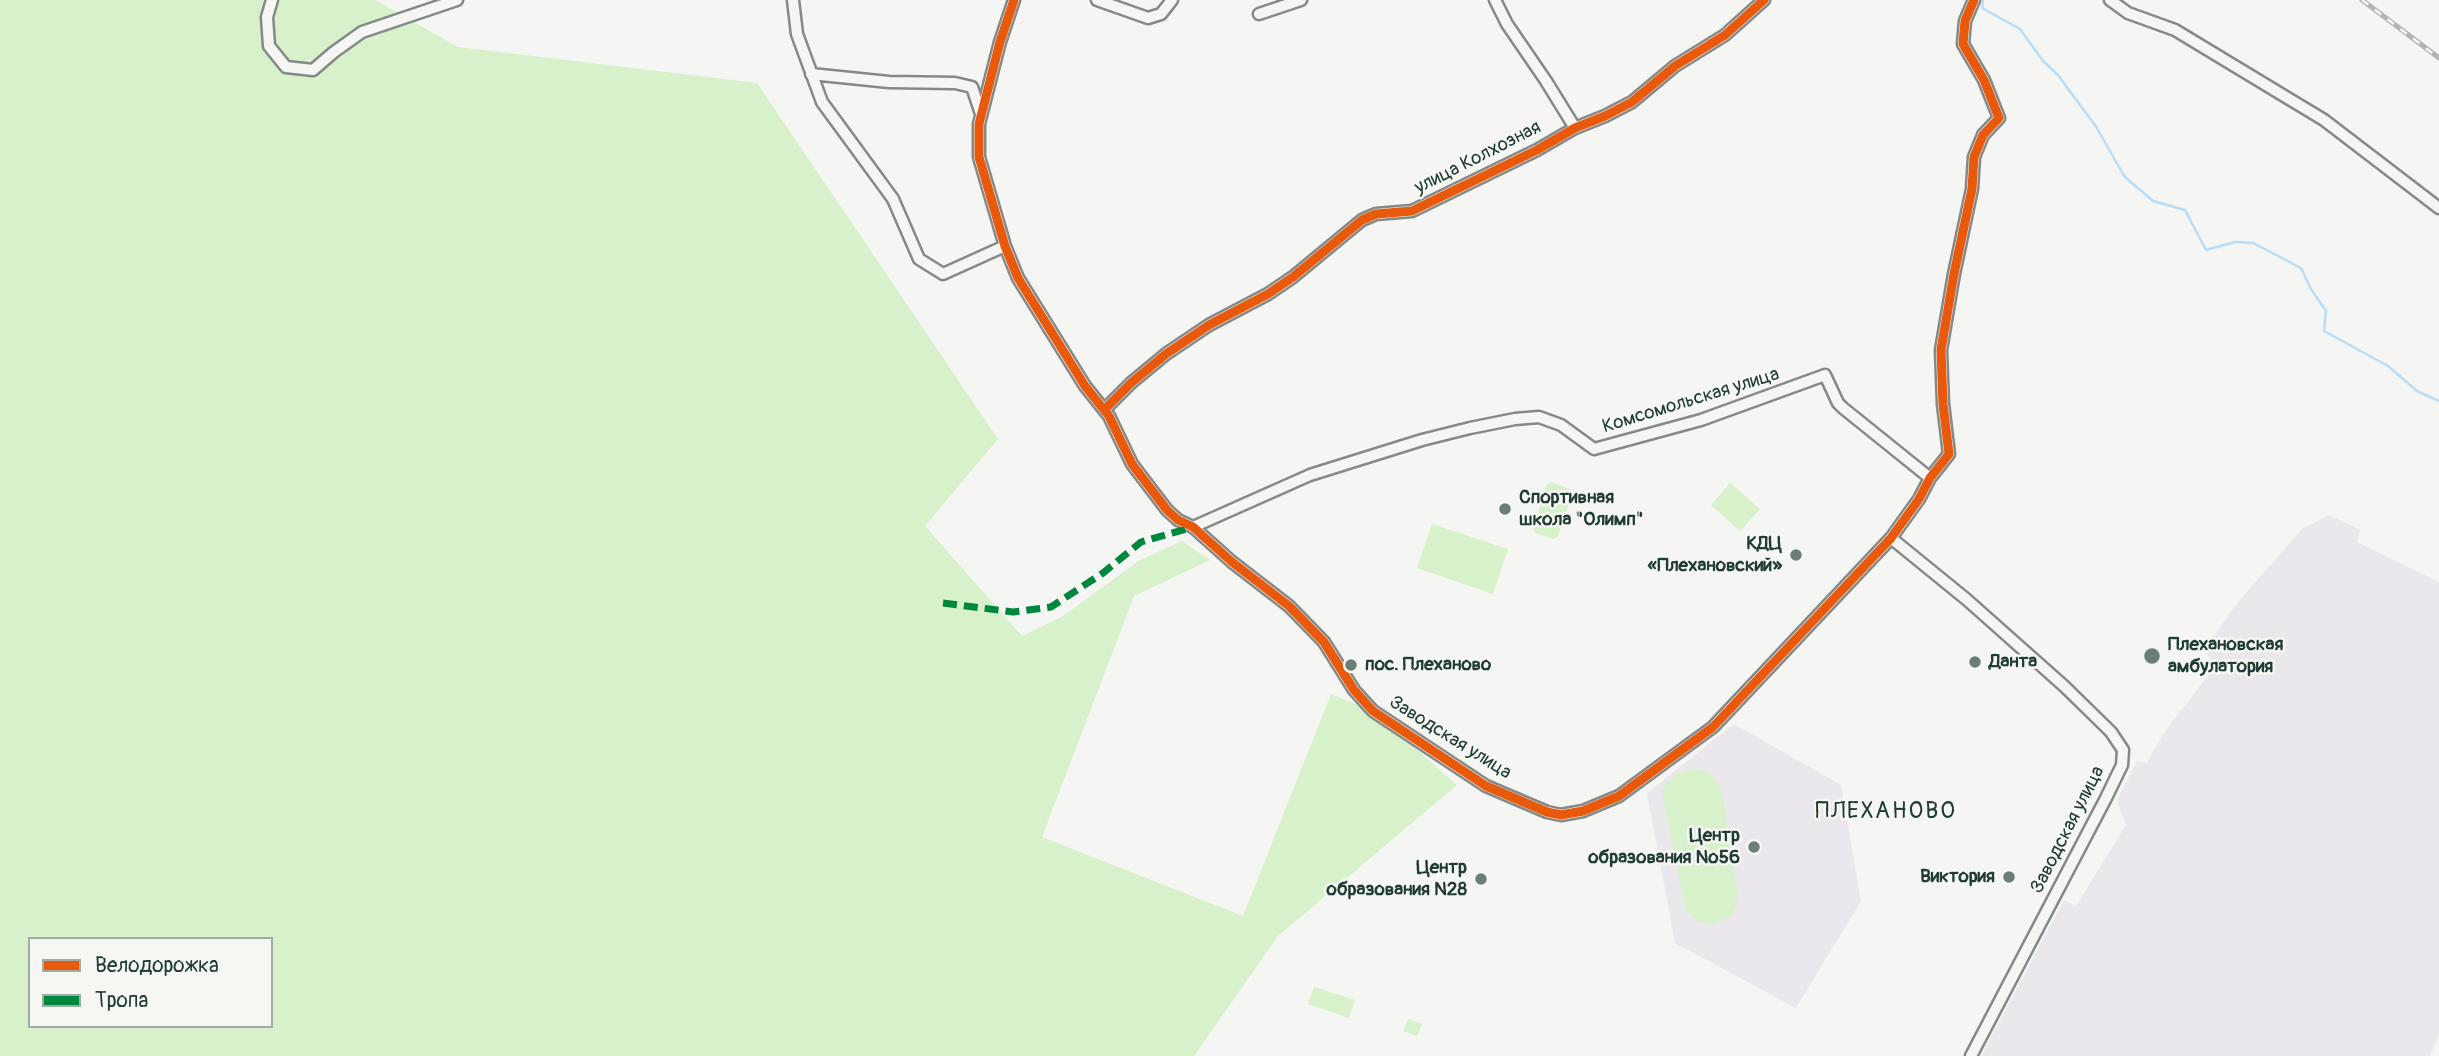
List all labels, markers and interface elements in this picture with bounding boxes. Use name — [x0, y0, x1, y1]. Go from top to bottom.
street label: улица Колхозная — [1411, 116, 1545, 200]
street label: Комсомольская улица — [1600, 363, 1782, 439]
place label: Спортивная школа "Олимп" — [1519, 487, 1644, 531]
marker: Спортивная школа "Олимп" — [1497, 501, 1513, 517]
place label: КДЦ «Плехановский» — [1648, 533, 1782, 577]
marker: КДЦ «Плехановский» — [1788, 547, 1804, 563]
place label: Плехановская амбулатория — [2168, 634, 2283, 678]
marker: Плехановская амбулатория — [2142, 646, 2162, 666]
place label: Данта — [1989, 651, 2037, 673]
place label: пос. Плеханово — [1365, 654, 1491, 676]
marker: Данта — [1967, 654, 1983, 670]
marker: пос. Плеханово — [1343, 657, 1359, 673]
street label: Заводская улица — [1385, 691, 1515, 785]
street label: Заводская улица — [2026, 763, 2110, 897]
district label: ПЛЕХАНОВО — [1816, 798, 1956, 826]
place label: Центр образования №56 — [1588, 825, 1740, 869]
marker: Центр образования №56 — [1746, 839, 1762, 855]
place label: Центр образования N28 — [1327, 857, 1467, 901]
place label: Виктория — [1920, 866, 1995, 888]
marker: Виктория — [2001, 869, 2017, 885]
marker: Центр образования N28 — [1473, 871, 1489, 887]
legend — [28, 937, 273, 1028]
text: Велодорожка — [95, 952, 219, 979]
text: Тропа — [95, 987, 148, 1014]

